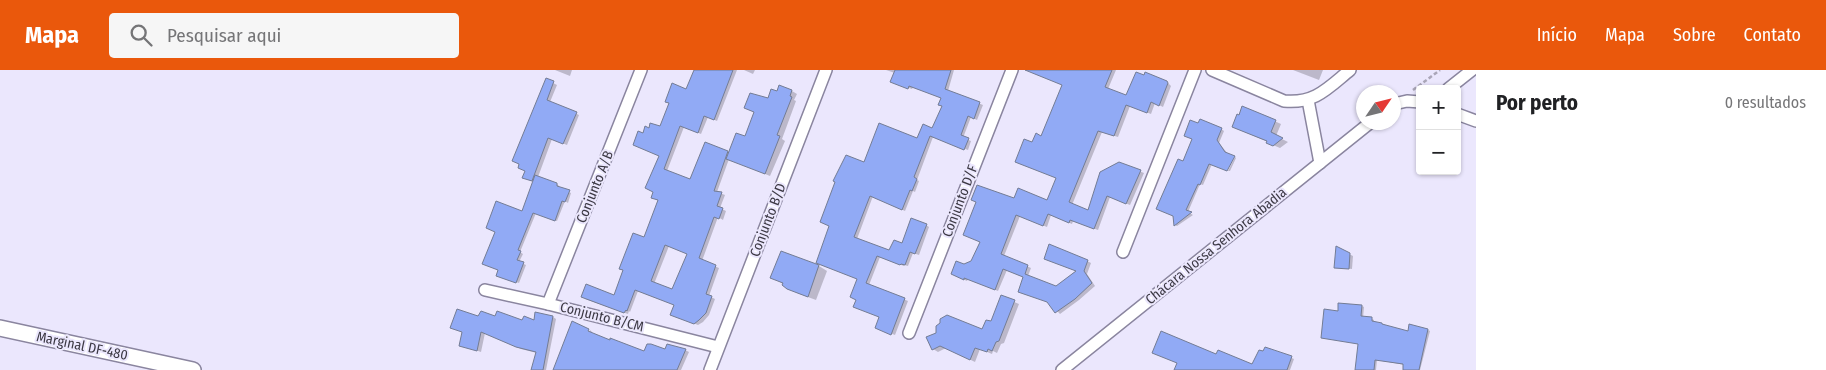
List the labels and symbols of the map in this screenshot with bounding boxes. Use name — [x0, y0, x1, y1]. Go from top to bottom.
north arrow — [1356, 85, 1401, 130]
street label: Conjunto A/B — [573, 148, 617, 226]
street label: Conjunto D/F — [939, 163, 981, 239]
street label: Conjunto B/D — [746, 181, 790, 259]
street label: Chácara Nossa Senhora Abadia — [1142, 184, 1290, 308]
street label: Conjunto B/CM — [558, 298, 646, 336]
street label: Marginal DF-480 — [35, 328, 129, 364]

